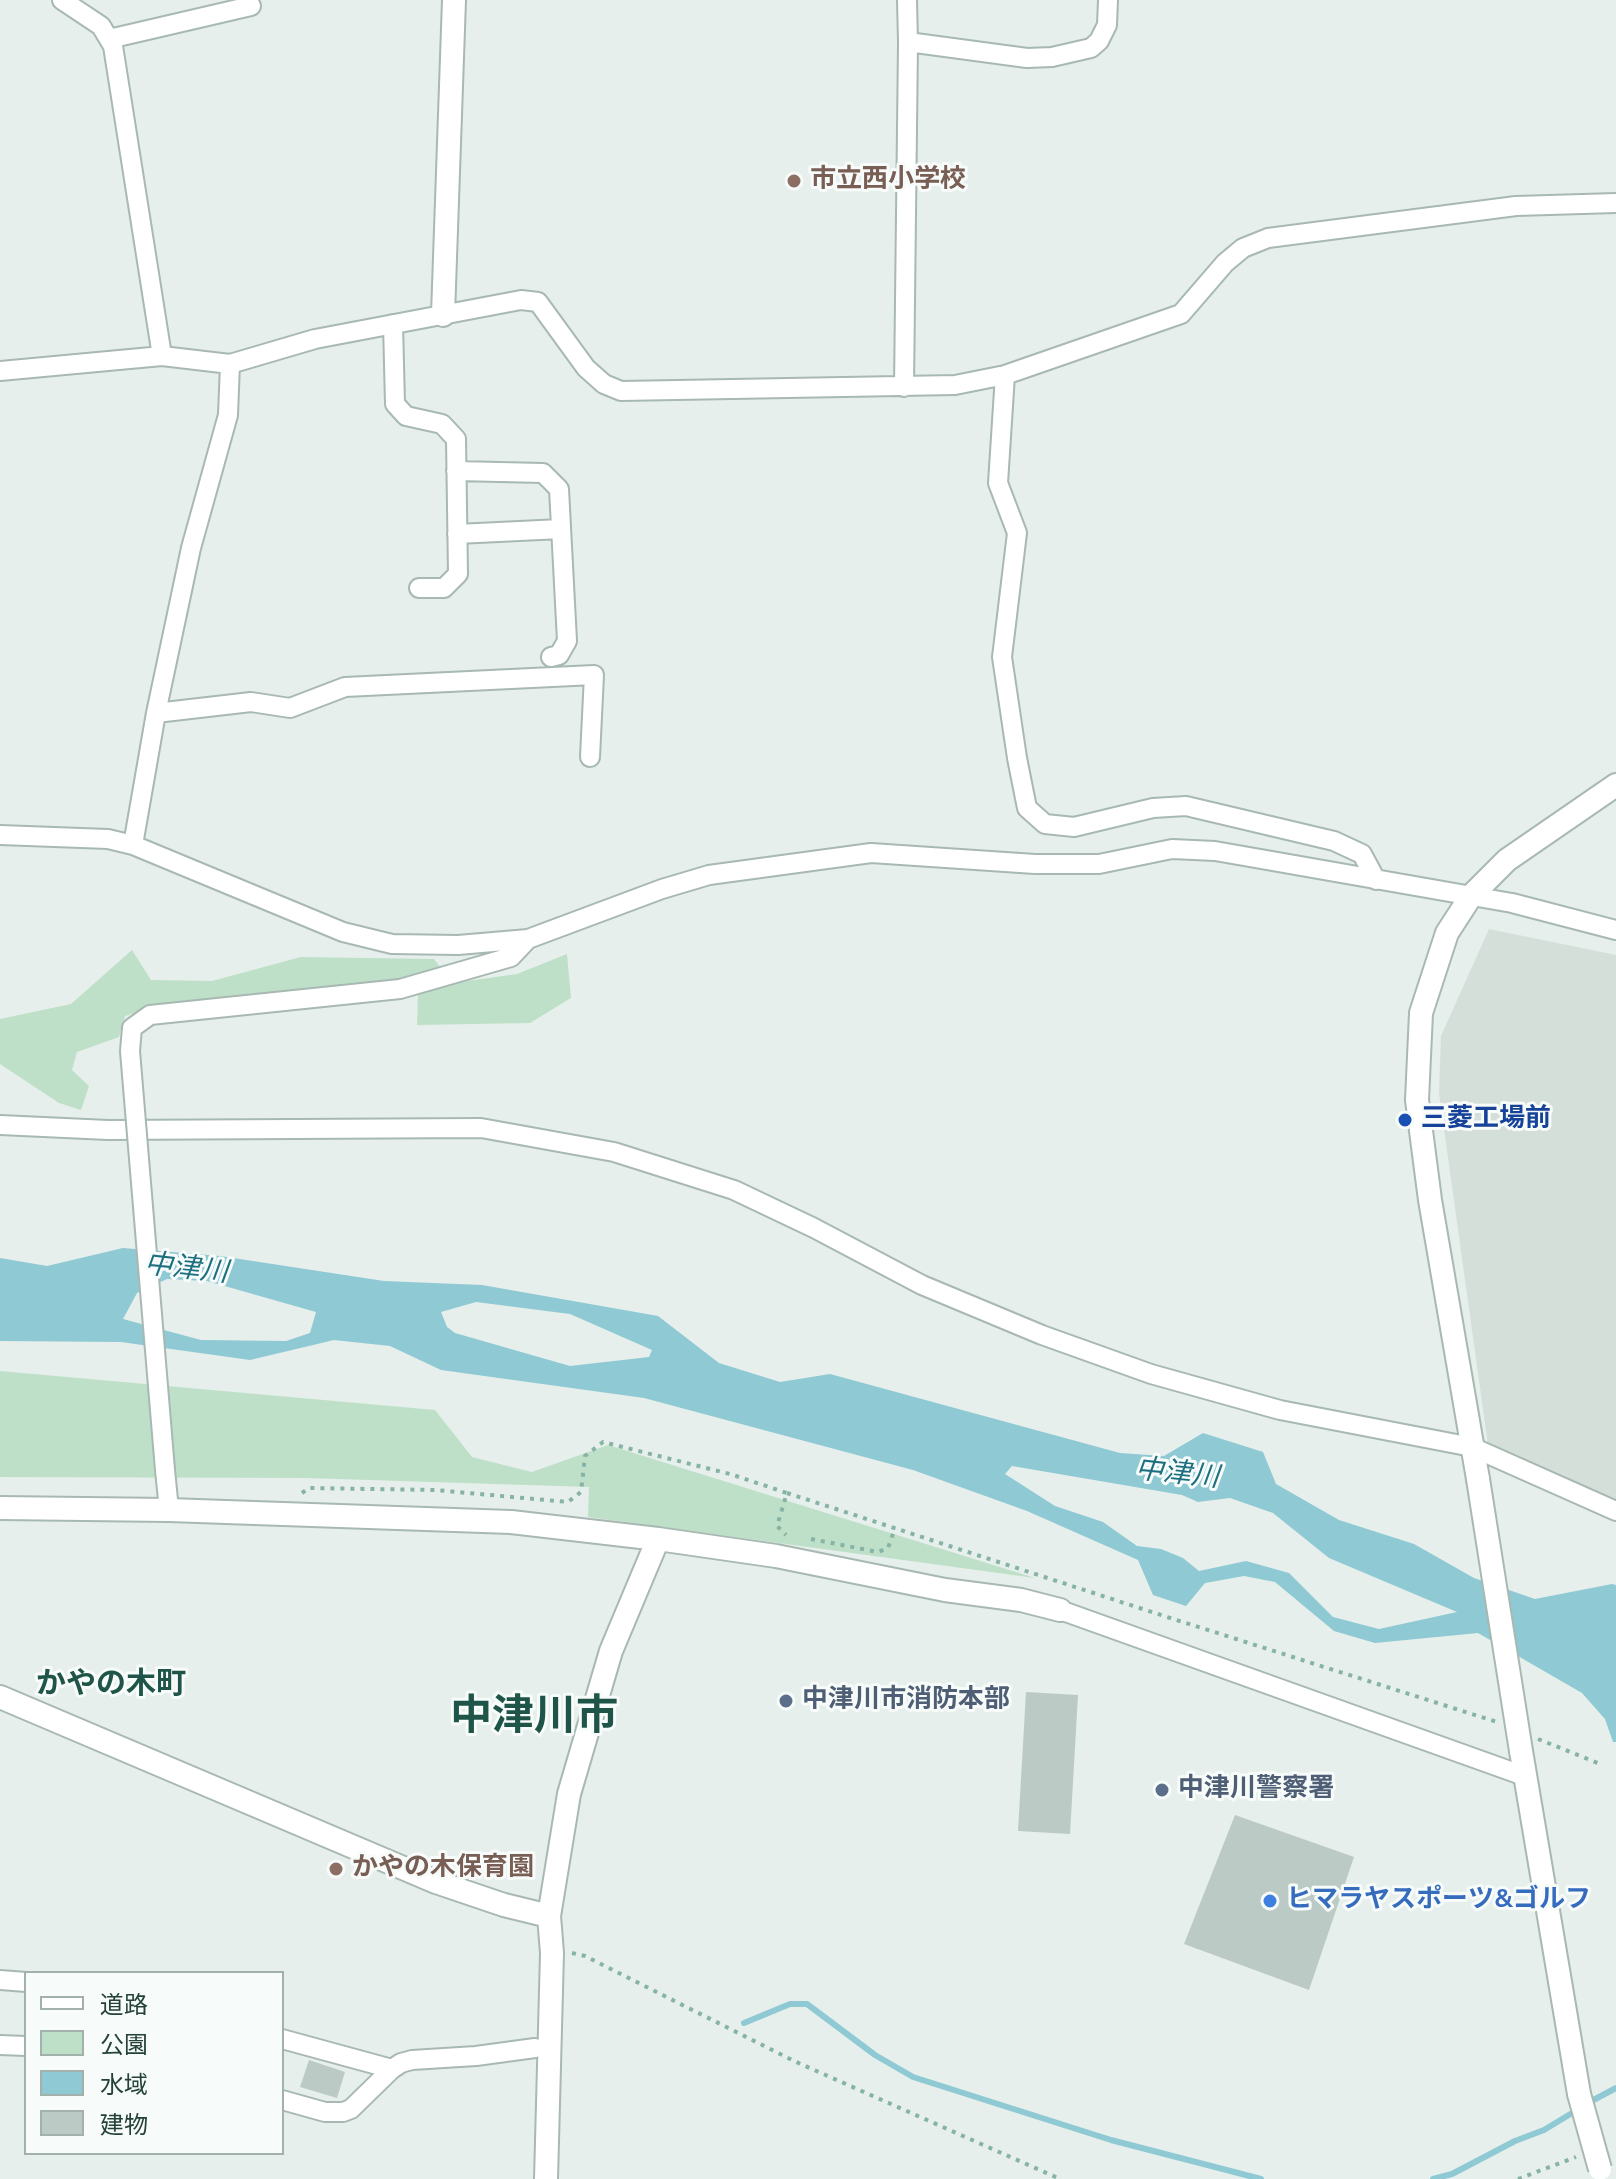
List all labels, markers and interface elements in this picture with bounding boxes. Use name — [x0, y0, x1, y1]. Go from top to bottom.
place label: 市立西小学校 — [810, 165, 966, 197]
marker: 市立西小学校 — [785, 172, 803, 190]
place label: 三菱工場前 — [1421, 1104, 1551, 1136]
marker: 三菱工場前 — [1396, 1111, 1414, 1129]
water label: 中津川 — [142, 1249, 230, 1291]
water label: 中津川 — [1133, 1454, 1221, 1496]
district label: かやの木町 — [36, 1668, 186, 1704]
place label: 中津川市消防本部 — [802, 1685, 1010, 1717]
marker: 中津川市消防本部 — [777, 1692, 795, 1710]
district label: 中津川市 — [450, 1694, 618, 1744]
place label: 中津川警察署 — [1178, 1774, 1334, 1806]
marker: 中津川警察署 — [1153, 1781, 1171, 1799]
place label: かやの木保育園 — [352, 1853, 534, 1885]
marker: かやの木保育園 — [327, 1860, 345, 1878]
place label: ヒマラヤスポーツ&ゴルフ — [1286, 1885, 1591, 1917]
marker: ヒマラヤスポーツ&ゴルフ — [1261, 1892, 1279, 1910]
legend — [24, 1971, 284, 2155]
text: 道路 — [100, 1989, 148, 2021]
text: 公園 — [100, 2029, 148, 2061]
text: 水域 — [100, 2069, 148, 2101]
text: 建物 — [100, 2109, 148, 2141]

